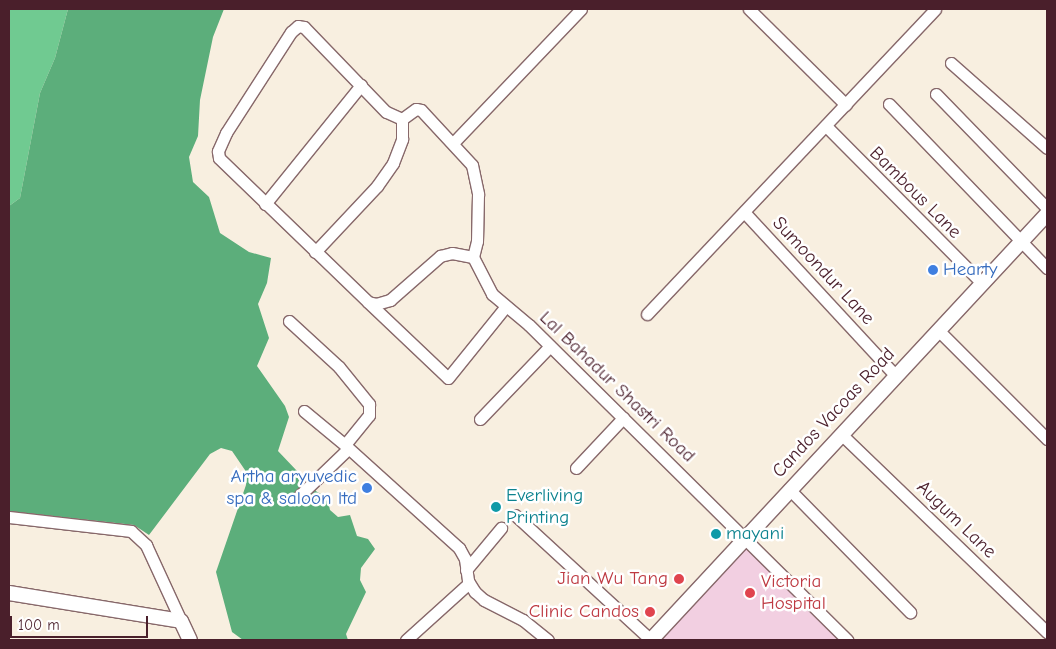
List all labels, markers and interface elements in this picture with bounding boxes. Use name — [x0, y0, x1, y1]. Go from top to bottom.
street label: Bambous Lane — [864, 142, 966, 244]
street label: Sumoondur Lane — [767, 212, 879, 330]
place label: Hearty — [943, 259, 998, 281]
marker: Hearty — [927, 264, 939, 276]
street label: Lal Bahadur Shastri Road — [534, 307, 700, 467]
street label: Candos Vacoas Road — [768, 343, 900, 483]
place label: Artha aryuvedic spa & saloon ltd — [226, 466, 357, 510]
street label: Augum Lane — [912, 477, 1000, 563]
marker: Artha aryuvedic spa & saloon ltd — [361, 482, 373, 494]
place label: Everliving Printing — [506, 485, 583, 529]
marker: Everliving Printing — [490, 501, 502, 513]
place label: mayani — [726, 523, 784, 545]
marker: mayani — [710, 528, 722, 540]
place label: Jian Wu Tang — [557, 568, 668, 590]
place label: Victoria Hospital — [761, 571, 826, 615]
marker: Jian Wu Tang — [672, 572, 686, 586]
marker: Victoria Hospital — [743, 586, 757, 600]
place label: Clinic Candos — [529, 601, 639, 623]
marker: Clinic Candos — [643, 605, 657, 619]
scale bar — [12, 606, 150, 638]
text: 100 m — [18, 616, 60, 634]

